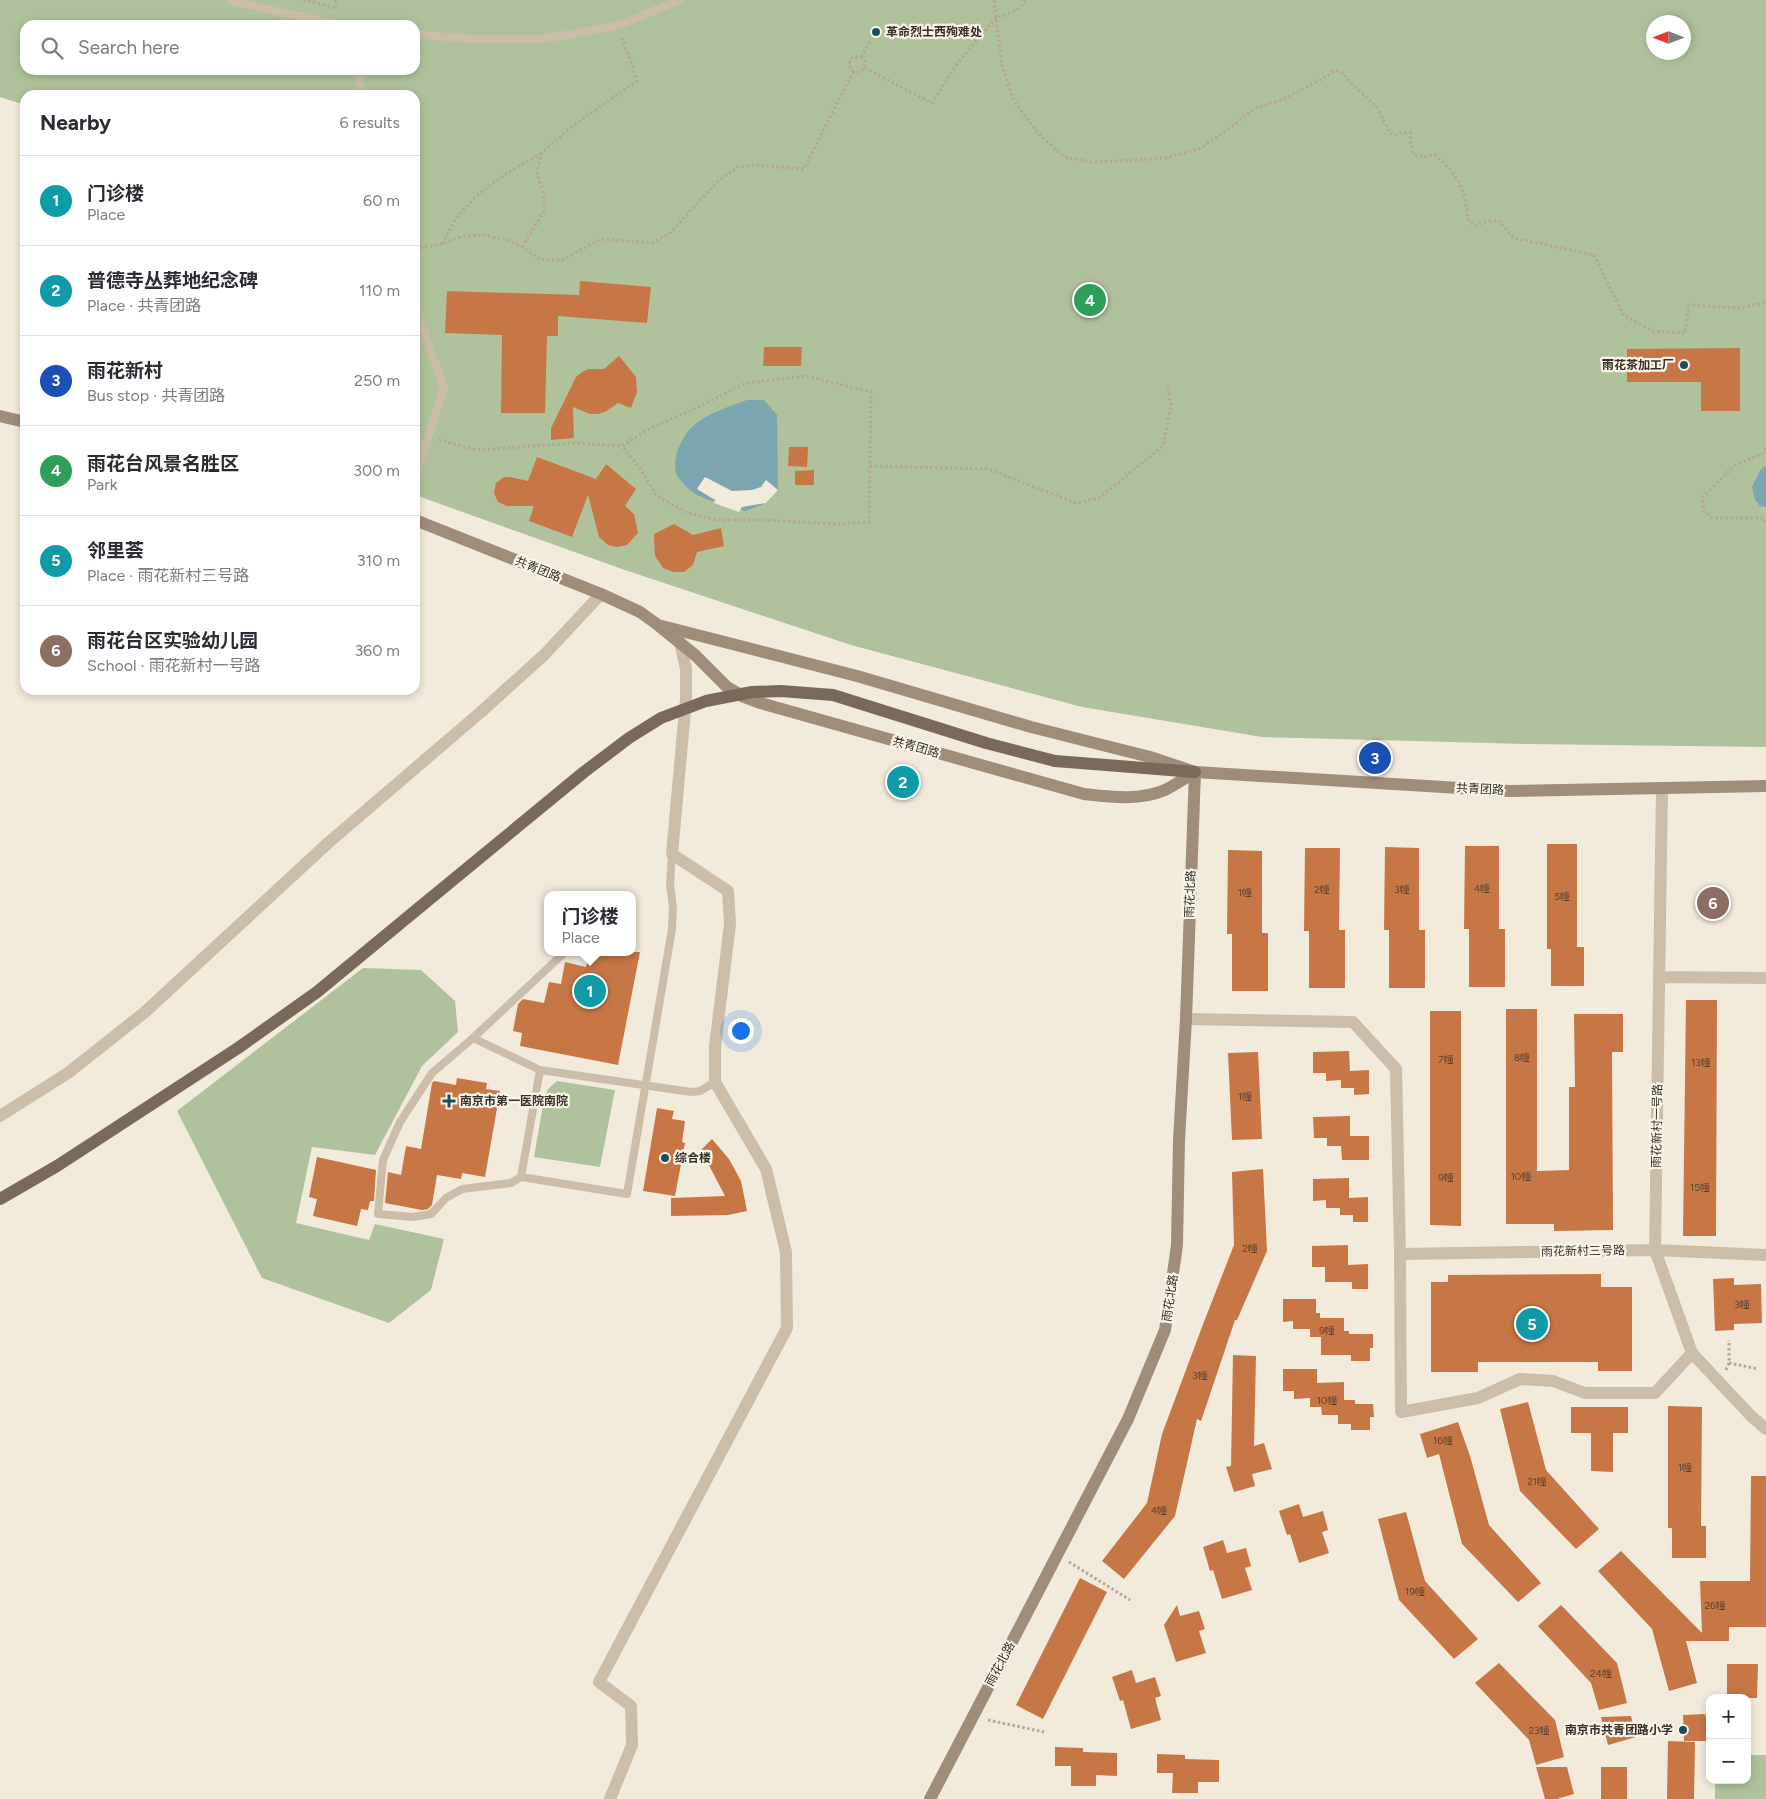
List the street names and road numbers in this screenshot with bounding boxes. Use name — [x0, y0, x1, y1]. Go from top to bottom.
street label: 共青团路 — [513, 554, 563, 584]
street label: 共青团路 — [891, 734, 941, 760]
street label: 共青团路 — [1456, 781, 1504, 797]
street label: 雨花北路 — [1182, 870, 1198, 918]
street label: 雨花新村一号路 — [1649, 1084, 1665, 1168]
street label: 雨花新村三号路 — [1541, 1243, 1625, 1259]
street label: 雨花北路 — [1160, 1273, 1180, 1323]
street label: 雨花北路 — [983, 1640, 1017, 1688]

